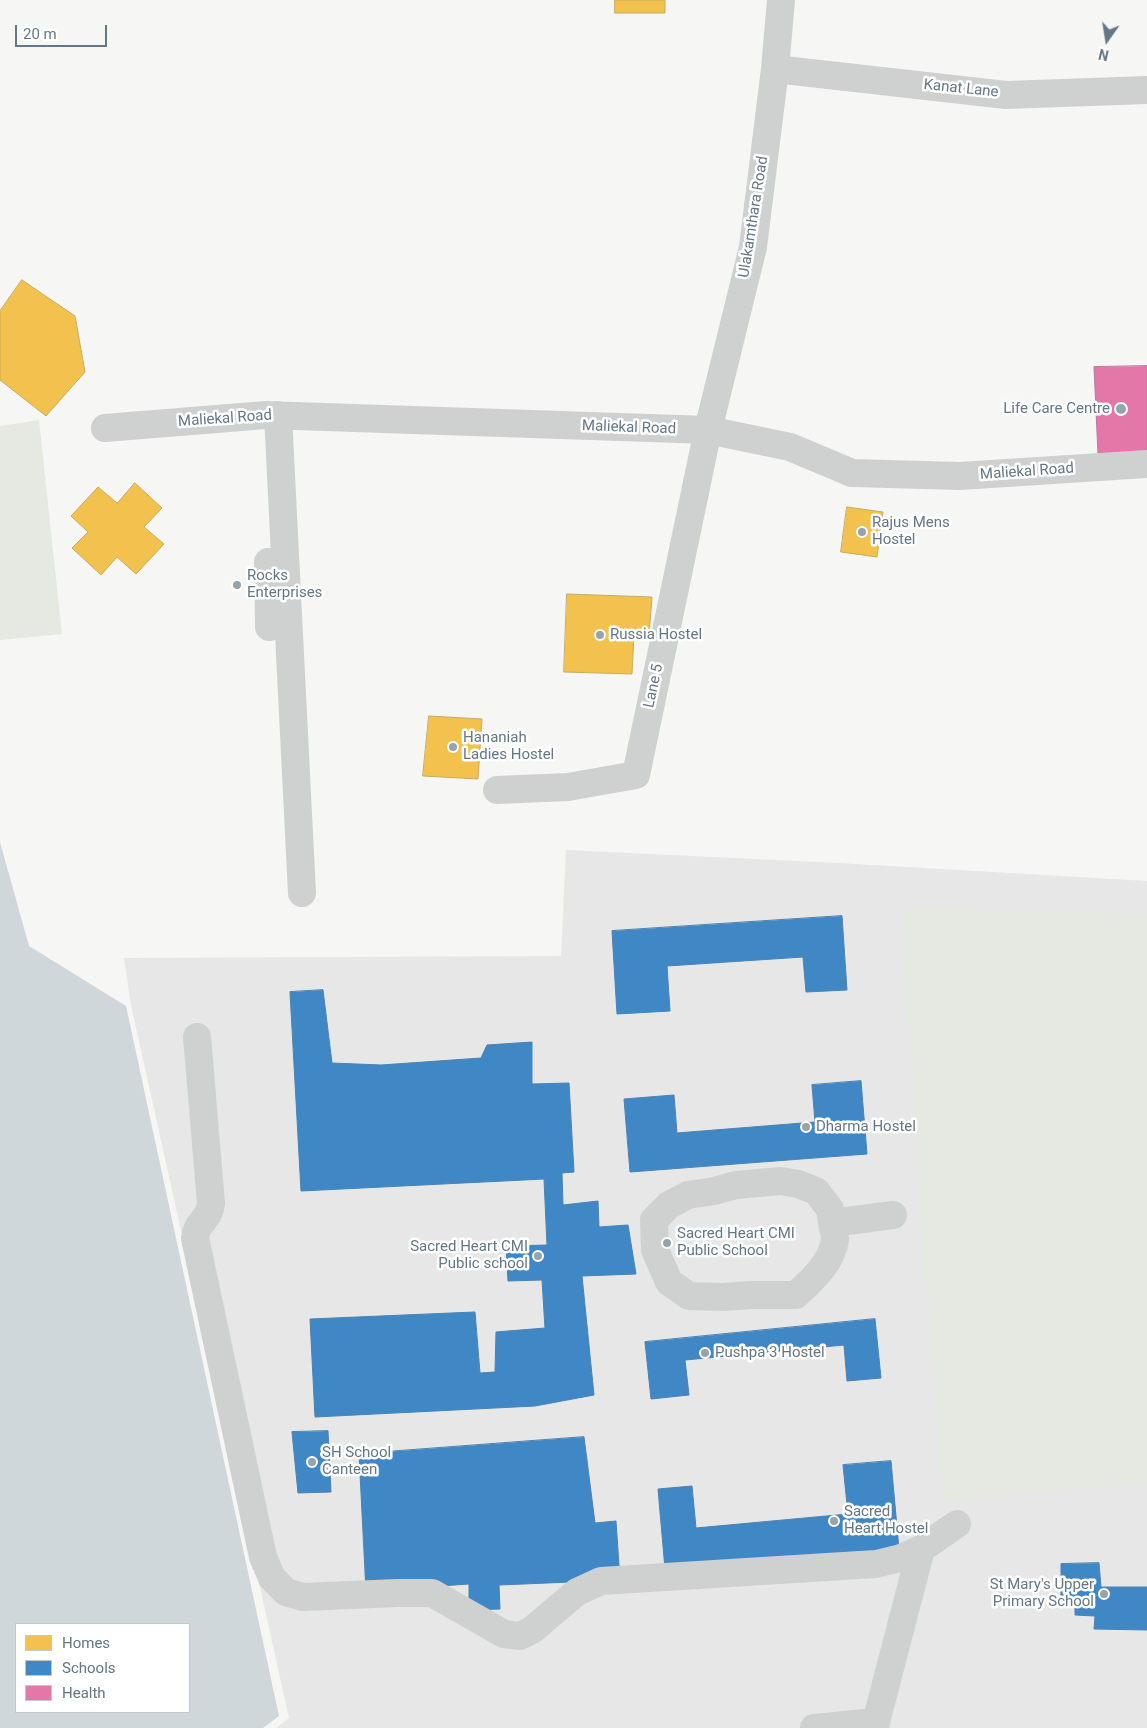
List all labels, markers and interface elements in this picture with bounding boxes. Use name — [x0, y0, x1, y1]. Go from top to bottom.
scale bar — [18, 15, 110, 47]
north arrow — [1082, 15, 1132, 65]
text: 20 m — [23, 25, 57, 43]
text: N — [1097, 46, 1110, 64]
street label: Kanat Lane — [923, 76, 999, 102]
street label: Ulakamthara Road — [736, 155, 772, 279]
place label: Life Care Centre — [1003, 400, 1110, 418]
marker: Life Care Centre — [1114, 402, 1128, 416]
street label: Maliekal Road — [177, 407, 273, 431]
street label: Maliekal Road — [582, 417, 676, 439]
street label: Maliekal Road — [979, 460, 1075, 484]
place label: Rajus Mens Hostel — [872, 514, 950, 549]
marker: Rajus Mens Hostel — [856, 526, 868, 538]
place label: Rocks Enterprises — [247, 567, 322, 602]
marker: Rocks Enterprises — [231, 579, 243, 591]
place label: Russia Hostel — [610, 626, 702, 644]
marker: Russia Hostel — [594, 629, 606, 641]
street label: Lane 5 — [641, 662, 667, 710]
place label: Hananiah Ladies Hostel — [463, 729, 554, 764]
marker: Hananiah Ladies Hostel — [447, 741, 459, 753]
place label: Dharma Hostel — [816, 1118, 916, 1136]
marker: Dharma Hostel — [800, 1121, 812, 1133]
place label: Sacred Heart CMI Public School — [677, 1225, 795, 1260]
marker: Sacred Heart CMI Public School — [661, 1237, 673, 1249]
place label: Sacred Heart CMI Public school — [410, 1238, 528, 1273]
marker: Sacred Heart CMI Public school — [532, 1250, 544, 1262]
place label: Pushpa 3 Hostel — [715, 1344, 825, 1362]
marker: Pushpa 3 Hostel — [699, 1347, 711, 1359]
place label: SH School Canteen — [322, 1444, 391, 1479]
marker: SH School Canteen — [306, 1456, 318, 1468]
place label: Sacred Heart Hostel — [844, 1503, 928, 1538]
marker: Sacred Heart Hostel — [828, 1515, 840, 1527]
place label: St Mary's Upper Primary School — [990, 1576, 1094, 1611]
marker: St Mary's Upper Primary School — [1098, 1588, 1110, 1600]
legend — [15, 1623, 190, 1713]
text: Homes — [62, 1634, 110, 1652]
text: Schools — [62, 1659, 116, 1677]
text: Health — [62, 1684, 106, 1702]

